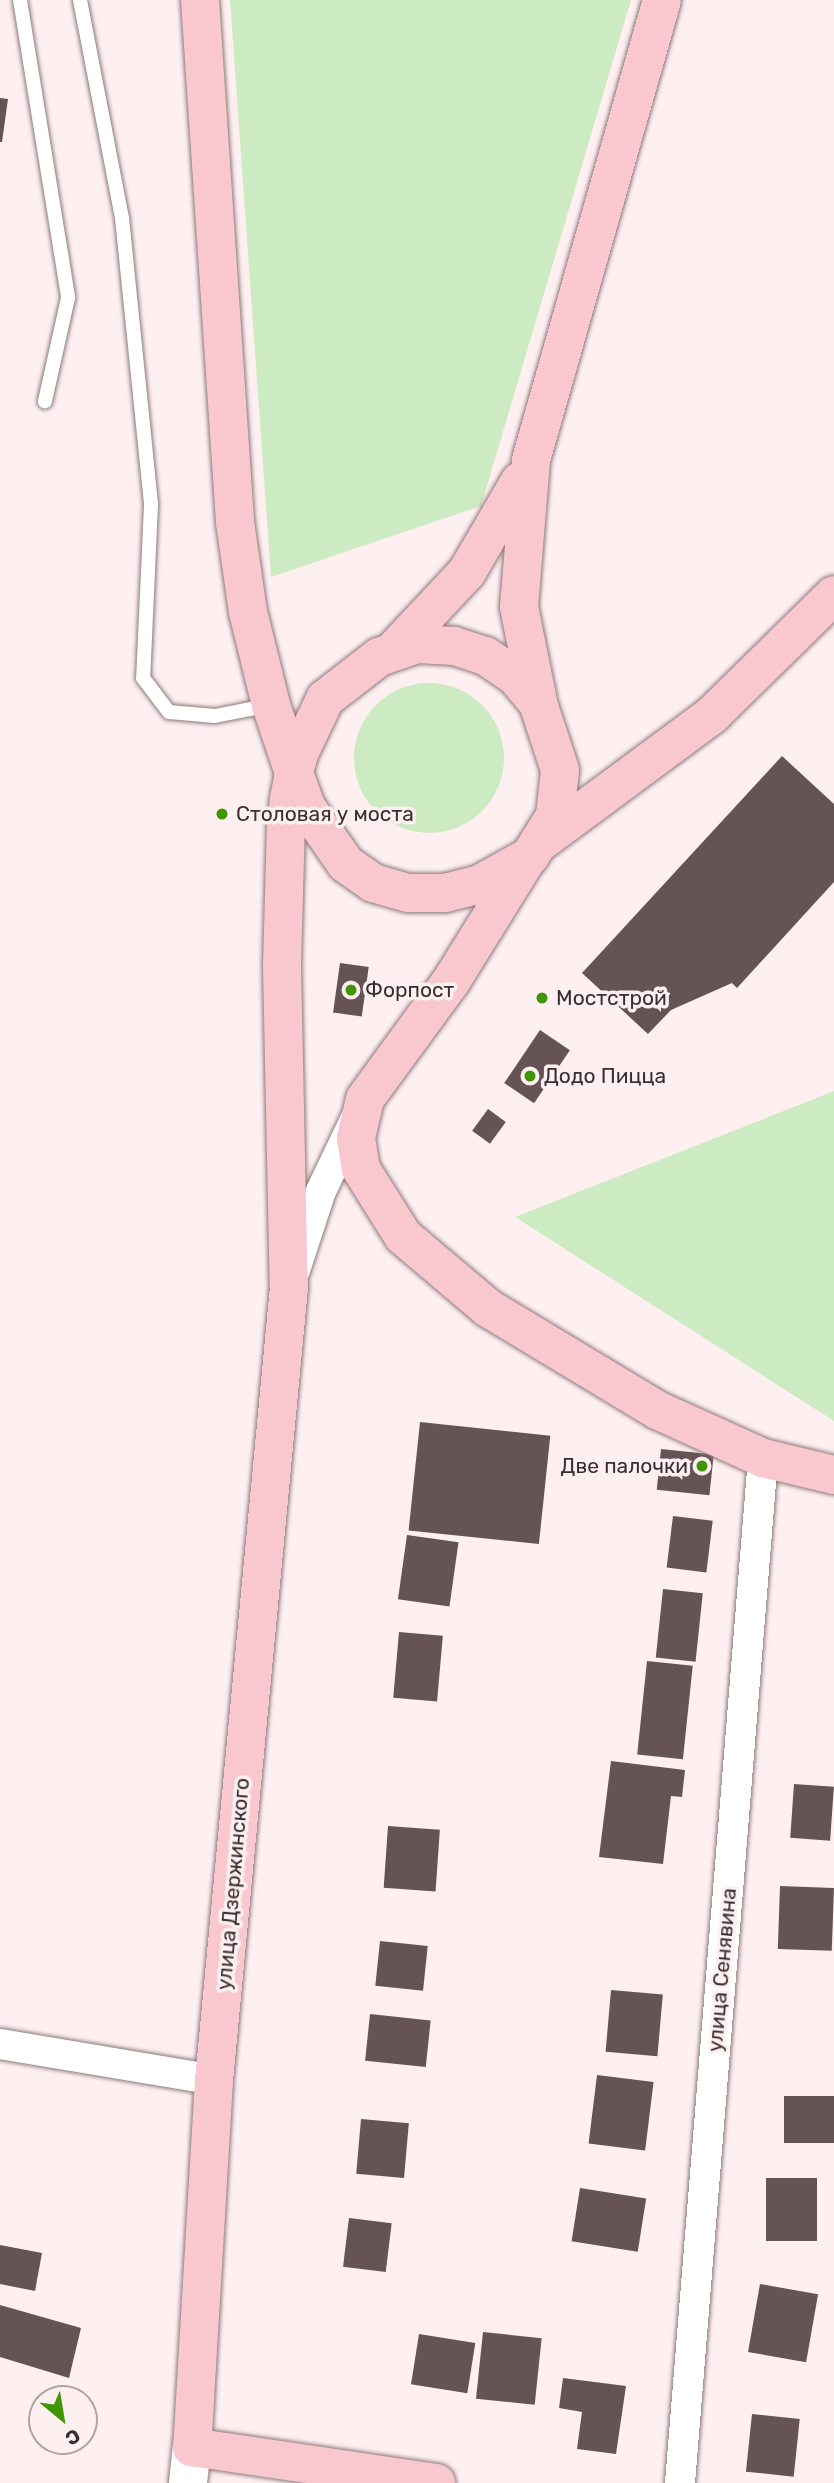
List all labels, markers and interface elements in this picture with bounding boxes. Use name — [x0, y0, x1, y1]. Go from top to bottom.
place label: Столовая у моста — [236, 801, 414, 827]
marker: Столовая у моста — [214, 806, 230, 822]
place label: Форпост — [365, 977, 454, 1003]
marker: Форпост — [343, 982, 359, 998]
place label: Мостстрой — [556, 985, 667, 1011]
marker: Мостстрой — [534, 990, 550, 1006]
place label: Додо Пицца — [544, 1063, 666, 1089]
marker: Додо Пицца — [522, 1068, 538, 1084]
place label: Две палочки — [561, 1453, 688, 1479]
marker: Две палочки — [694, 1458, 710, 1474]
street label: улица Дзержинского — [211, 1777, 255, 1991]
street label: улица Сенявина — [702, 1887, 742, 2053]
north arrow — [28, 2385, 98, 2455]
text: С — [61, 2424, 84, 2450]

